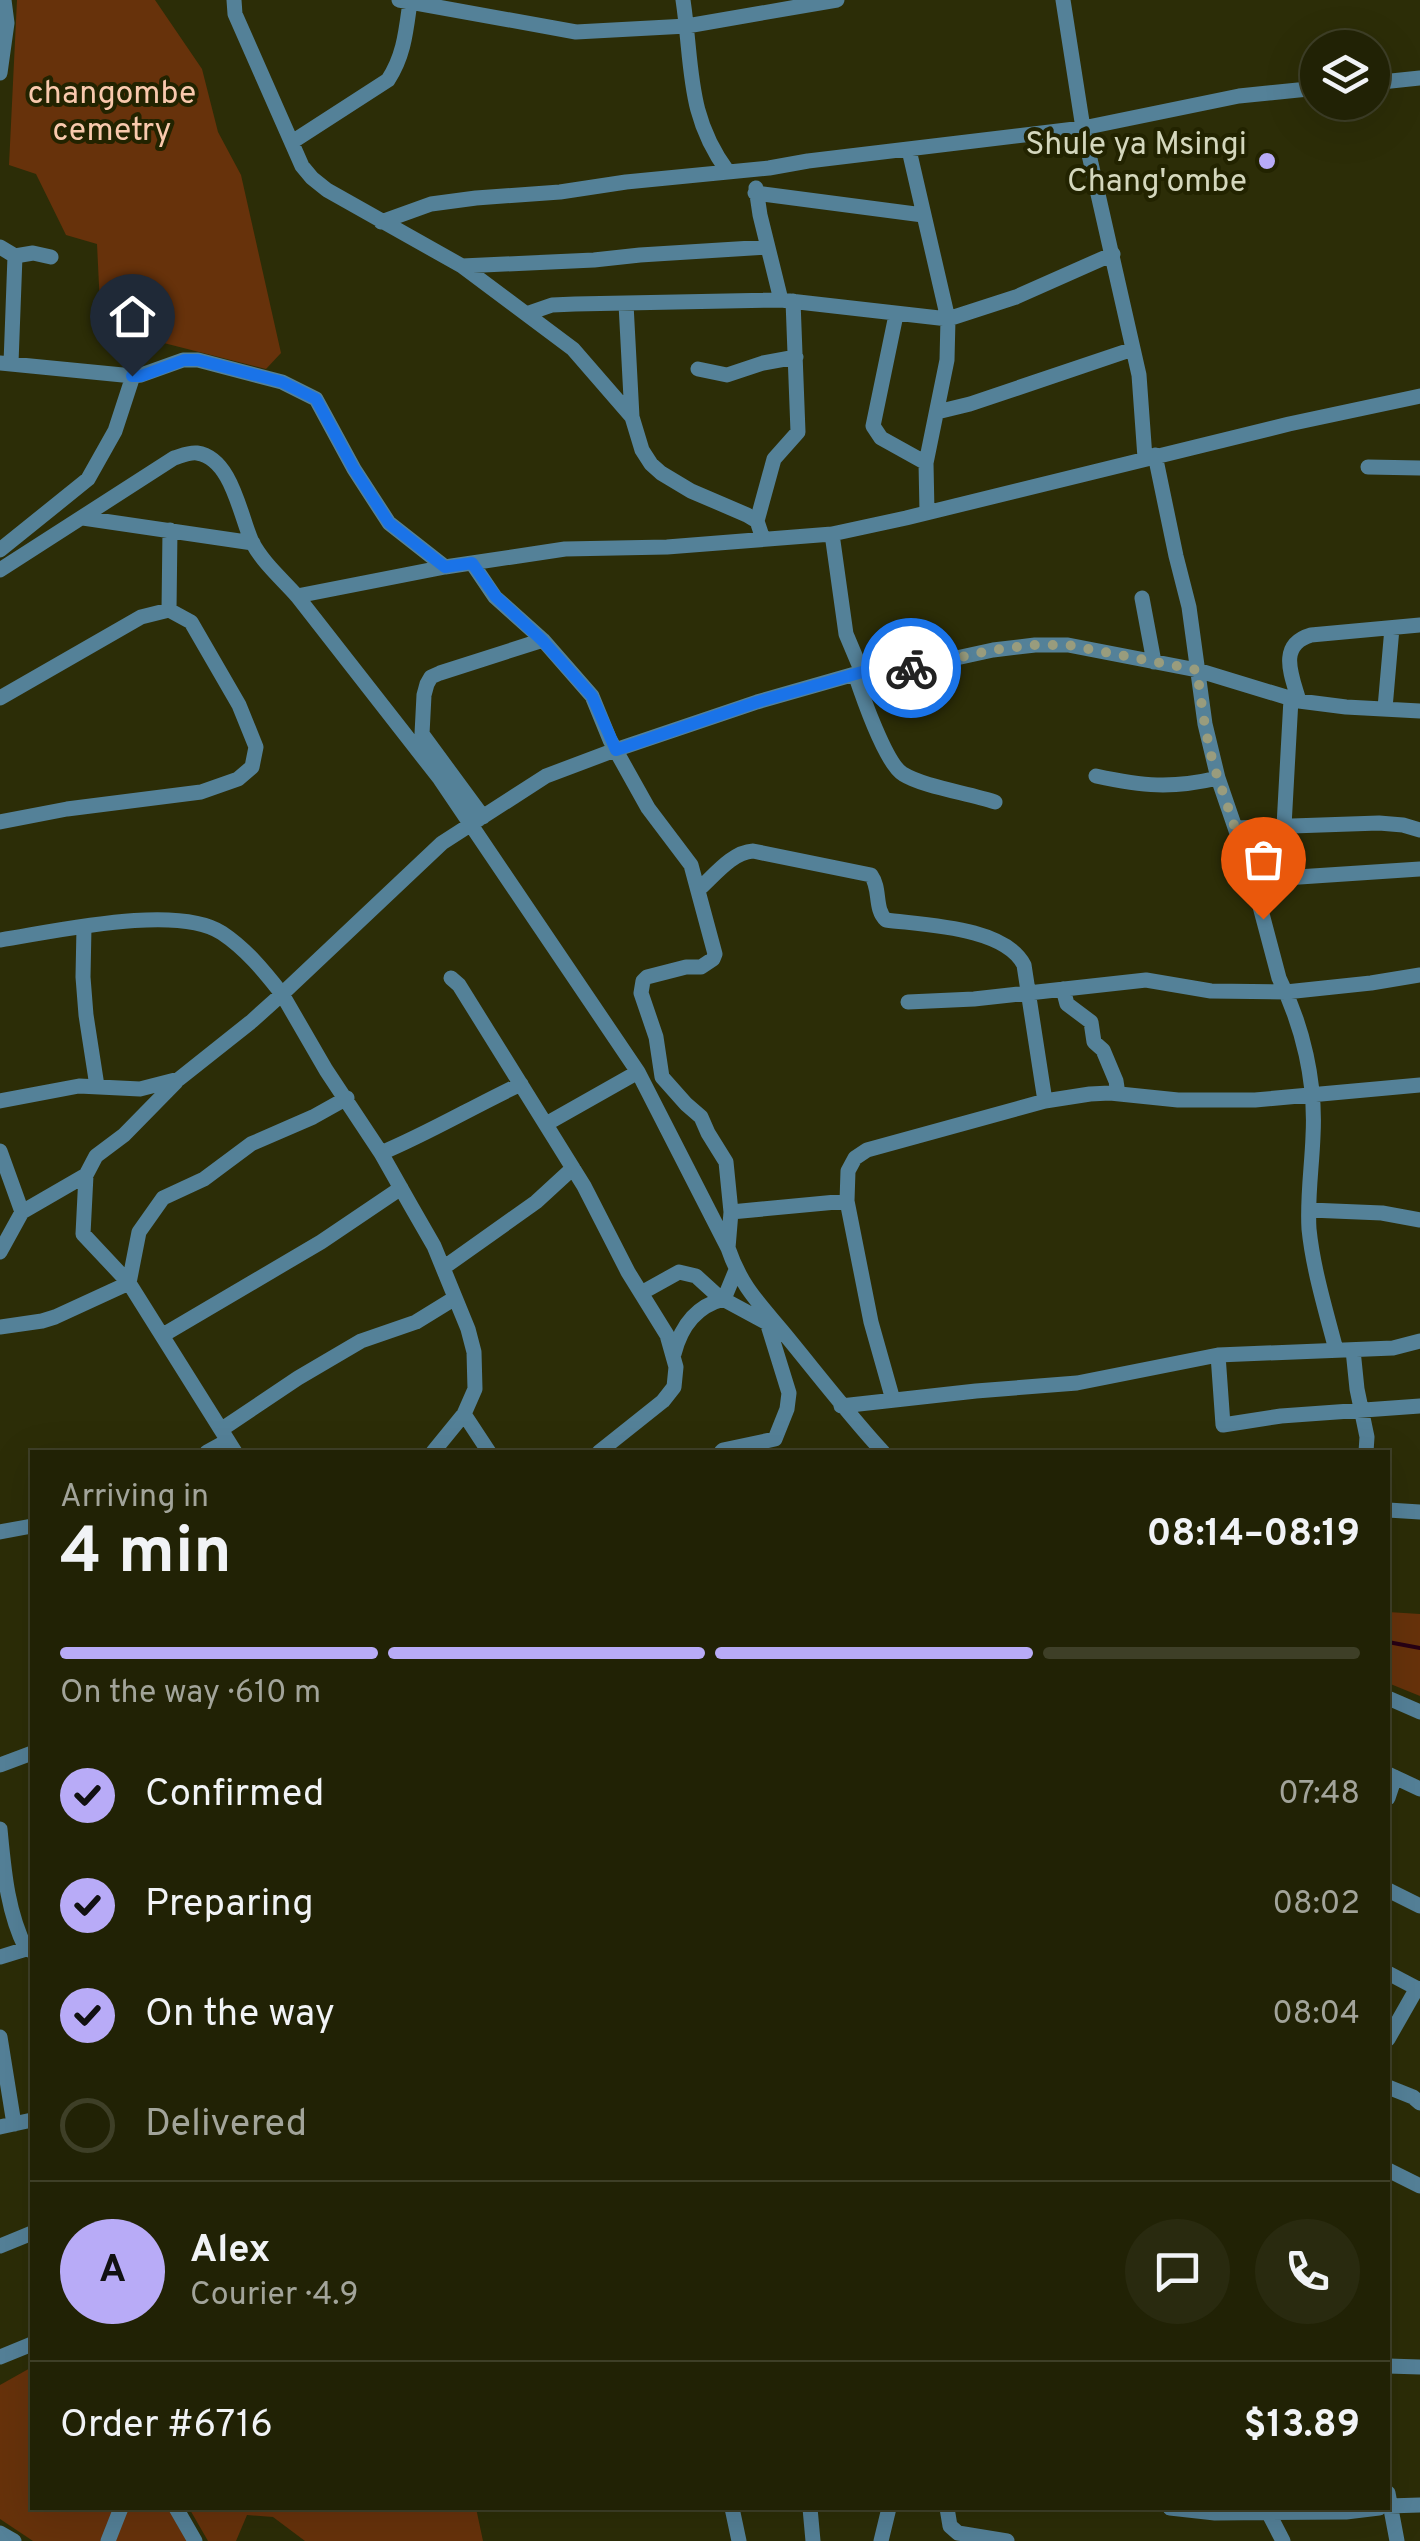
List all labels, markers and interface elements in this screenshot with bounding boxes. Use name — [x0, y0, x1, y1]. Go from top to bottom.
map controls — [1300, 30, 1390, 120]
button: layers — [1300, 30, 1390, 120]
park label: changombe cemetry — [28, 75, 196, 152]
place label: Shule ya Msingi Chang'ombe — [1025, 126, 1247, 203]
marker: Shule ya Msingi Chang'ombe — [1256, 150, 1278, 172]
pin — [90, 274, 175, 377]
icon: home — [105, 289, 160, 344]
courier — [861, 618, 961, 718]
icon: bike — [884, 641, 939, 696]
pin — [1221, 817, 1306, 920]
icon: bag — [1236, 832, 1291, 887]
text: Arriving in — [60, 1478, 209, 1518]
text: 08:14–08:19 — [1147, 1511, 1360, 1560]
text: 4 min — [60, 1514, 232, 1596]
text: On the way · 610 m — [60, 1674, 321, 1714]
icon: check — [60, 1768, 115, 1823]
text: Confirmed — [145, 1771, 324, 1820]
text: 07:48 — [1278, 1775, 1360, 1815]
icon: check — [60, 1878, 115, 1933]
text: Preparing — [145, 1881, 314, 1930]
text: 08:02 — [1273, 1885, 1360, 1925]
icon: check — [60, 1988, 115, 2043]
text: On the way — [145, 1991, 335, 2040]
text: 08:04 — [1272, 1995, 1360, 2035]
text: Delivered — [145, 2101, 307, 2150]
button: chat — [1125, 2219, 1230, 2324]
button: phone — [1255, 2219, 1360, 2324]
text: Alex — [190, 2227, 270, 2276]
text: A — [99, 2247, 126, 2296]
text: Courier · 4.9 — [190, 2276, 359, 2316]
text: Order #6716 — [60, 2402, 273, 2451]
text: $13.89 — [1244, 2402, 1360, 2451]

